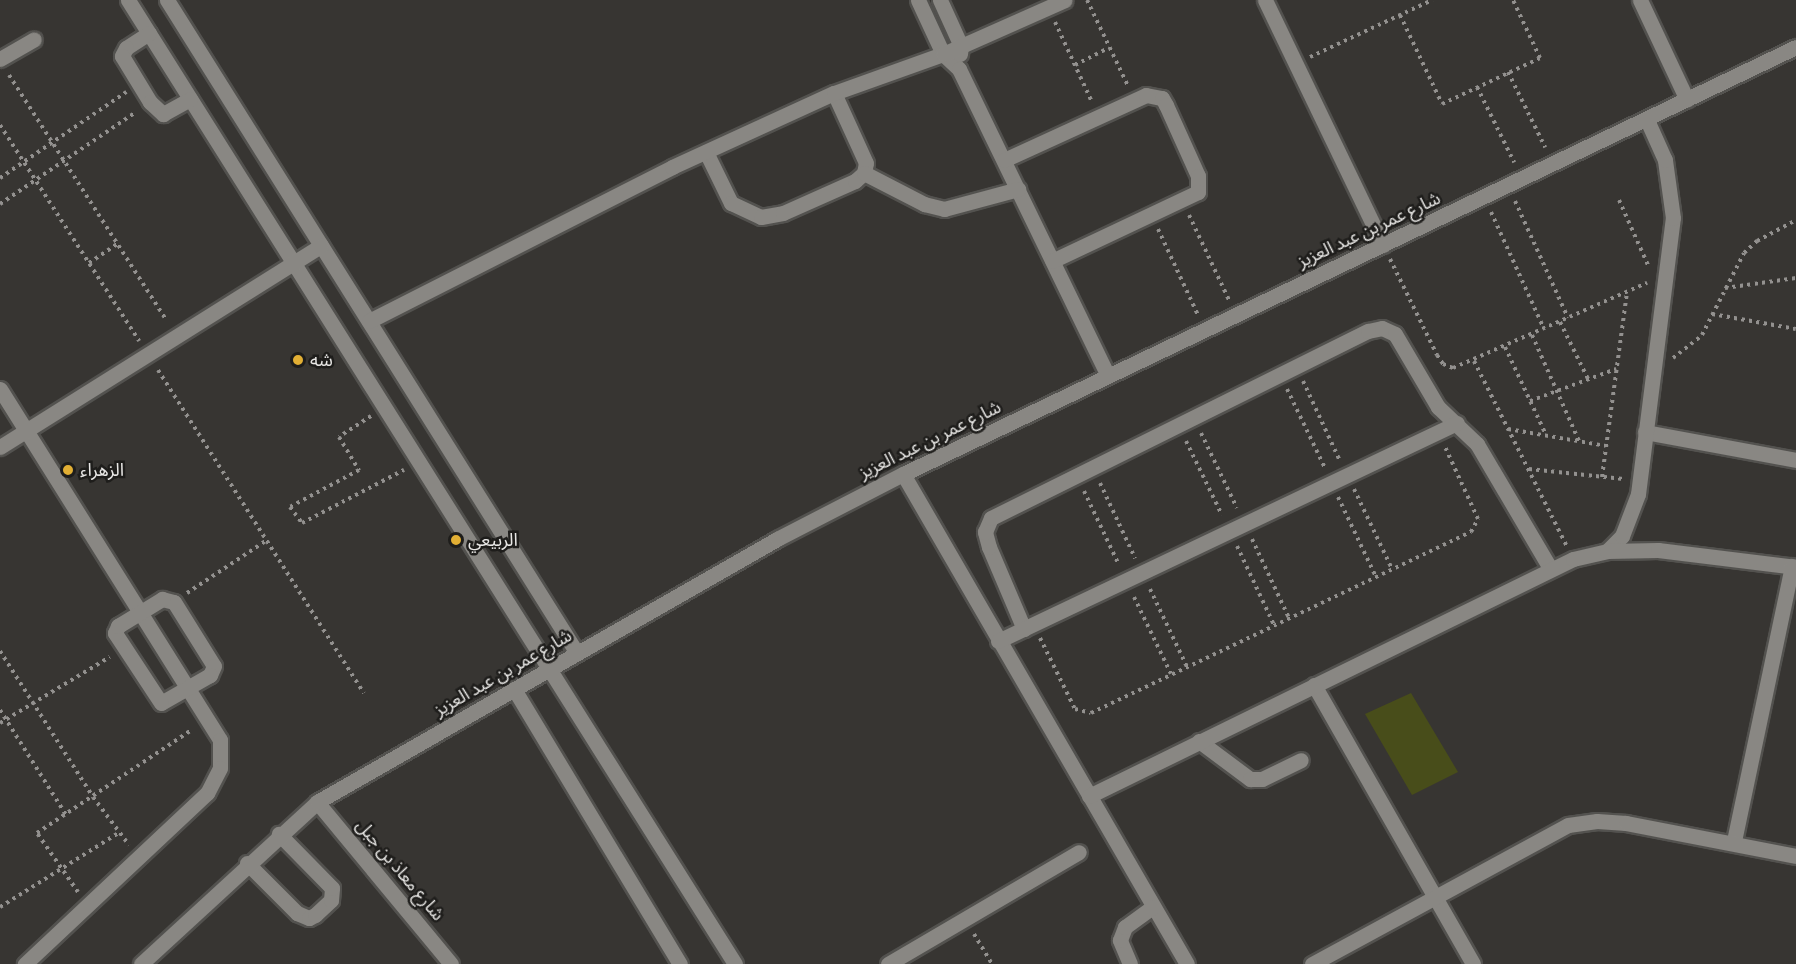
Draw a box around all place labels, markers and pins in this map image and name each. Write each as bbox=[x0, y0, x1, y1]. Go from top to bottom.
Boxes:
place label: شه bbox=[310, 349, 333, 371]
marker: شه bbox=[291, 353, 305, 367]
place label: الزهراء bbox=[80, 459, 124, 481]
marker: الزهراء bbox=[61, 463, 75, 477]
place label: الربيعي bbox=[468, 529, 518, 551]
marker: الربيعي bbox=[449, 533, 463, 547]

